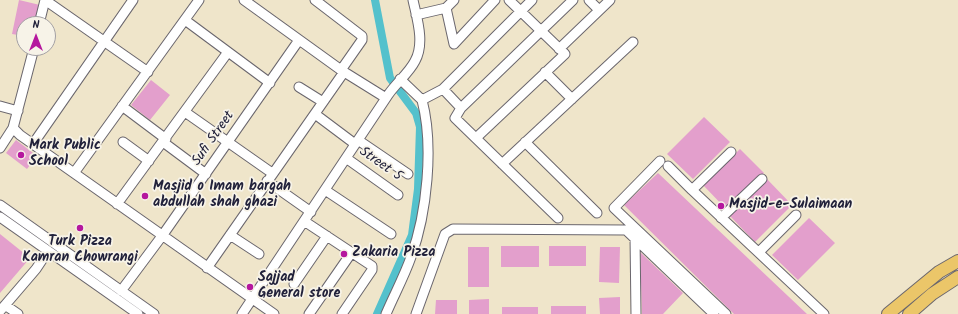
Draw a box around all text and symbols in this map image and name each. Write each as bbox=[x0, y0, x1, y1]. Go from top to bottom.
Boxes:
north arrow bbox=[16, 16, 56, 56]
text: N bbox=[33, 16, 39, 34]
street label: Sufi Street bbox=[189, 109, 239, 169]
place label: Mark Public School bbox=[29, 139, 101, 172]
street label: Street 5 bbox=[355, 144, 405, 186]
marker: Mark Public School bbox=[16, 150, 26, 160]
place label: Masjid o Imam bargah abdullah shah ghazi bbox=[153, 180, 291, 212]
marker: Masjid o Imam bargah abdullah shah ghazi bbox=[140, 191, 150, 201]
place label: Masjid-e-Sulaimaan bbox=[729, 198, 852, 214]
marker: Masjid-e-Sulaimaan bbox=[716, 201, 726, 211]
marker: Turk Pizza Kamran Chowrangi bbox=[75, 223, 85, 233]
place label: Turk Pizza Kamran Chowrangi bbox=[22, 235, 138, 268]
place label: Zakaria Pizza bbox=[352, 246, 435, 262]
marker: Zakaria Pizza bbox=[339, 249, 349, 259]
place label: Sajjad General store bbox=[258, 271, 340, 304]
marker: Sajjad General store bbox=[245, 282, 255, 292]

